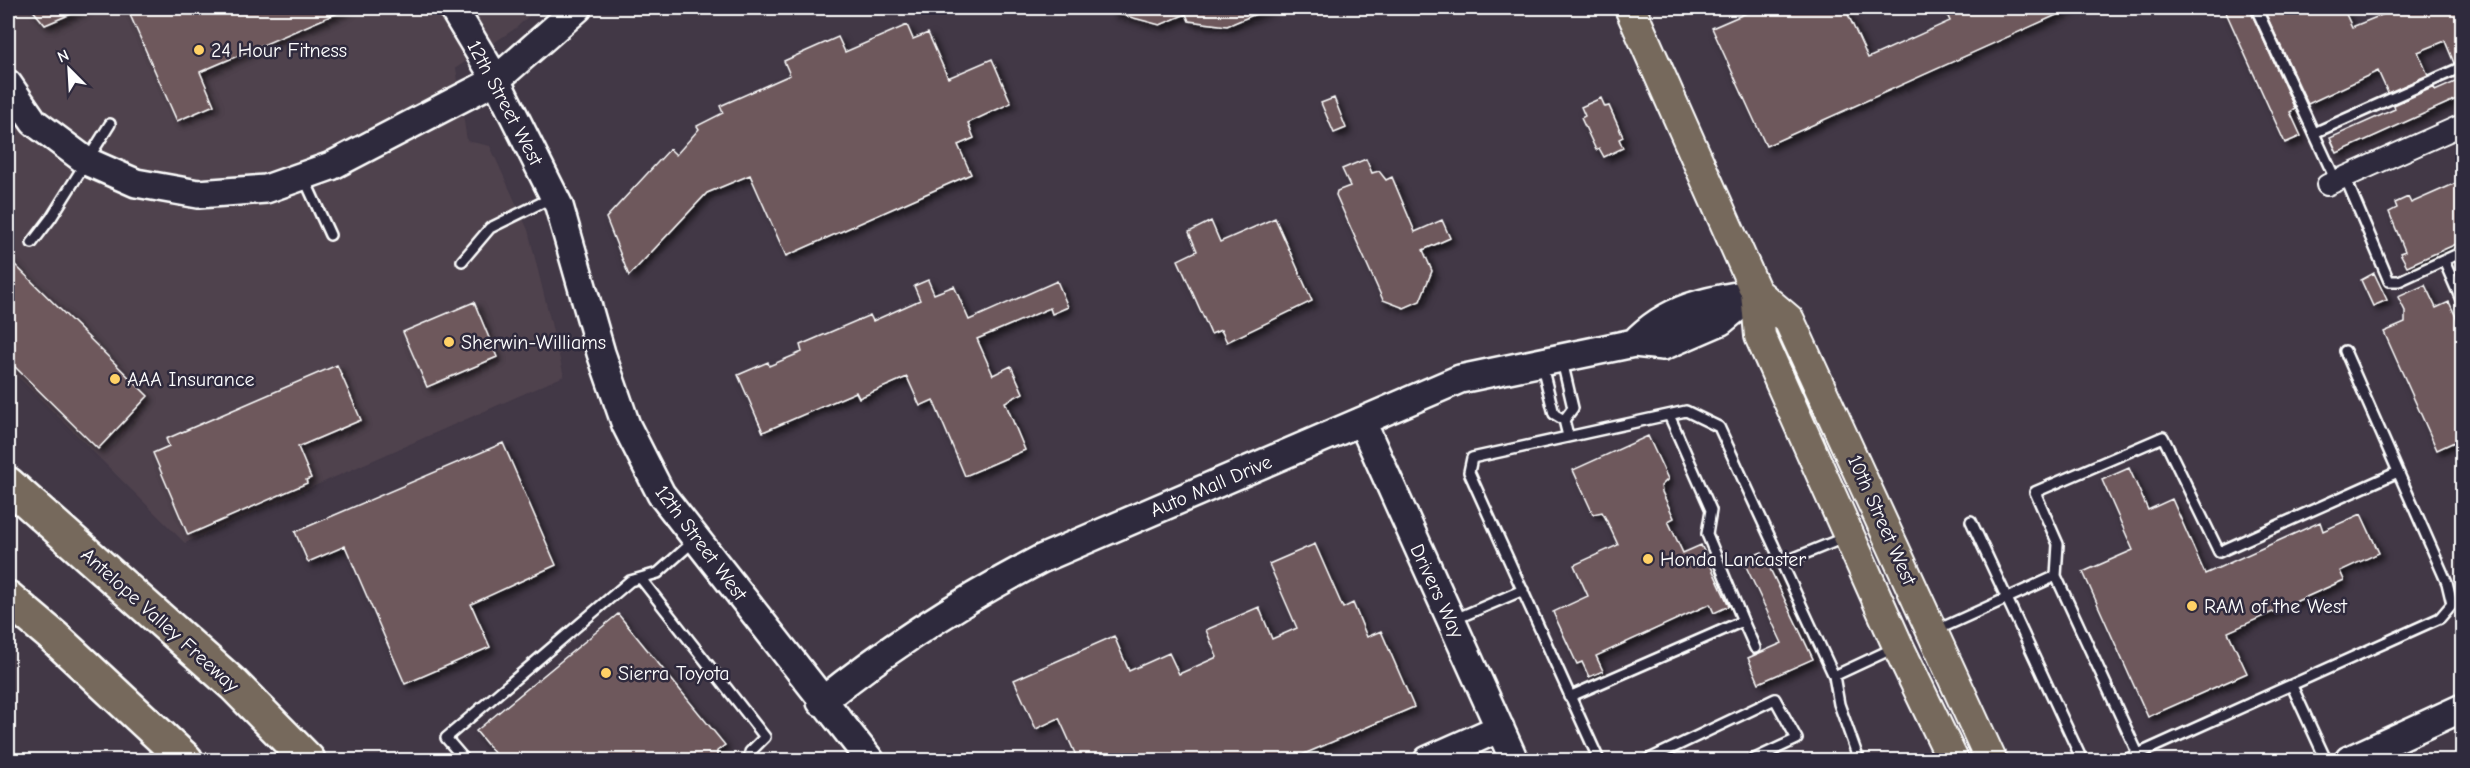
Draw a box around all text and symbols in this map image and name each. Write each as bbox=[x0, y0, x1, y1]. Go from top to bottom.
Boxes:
street label: 12th Street West bbox=[462, 37, 548, 171]
north arrow bbox=[39, 39, 99, 99]
place label: 24 Hour Fitness bbox=[211, 39, 347, 62]
marker: 24 Hour Fitness bbox=[192, 43, 206, 57]
text: N bbox=[55, 46, 72, 67]
place label: Sherwin-Williams bbox=[461, 331, 606, 354]
marker: Sherwin-Williams bbox=[442, 335, 456, 349]
place label: AAA Insurance bbox=[127, 368, 255, 391]
marker: AAA Insurance bbox=[108, 372, 122, 386]
street label: Auto Mall Drive bbox=[1147, 450, 1275, 522]
street label: 10th Street West bbox=[1843, 451, 1921, 590]
street label: 12th Street West bbox=[650, 481, 753, 606]
street label: Drivers Way bbox=[1405, 540, 1469, 642]
street label: Antelope Valley Freeway bbox=[76, 543, 244, 697]
place label: Honda Lancaster bbox=[1660, 548, 1806, 571]
marker: Honda Lancaster bbox=[1641, 552, 1655, 566]
place label: RAM of the West bbox=[2204, 595, 2348, 618]
marker: RAM of the West bbox=[2185, 599, 2199, 613]
place label: Sierra Toyota bbox=[618, 662, 730, 685]
marker: Sierra Toyota bbox=[599, 666, 613, 680]

